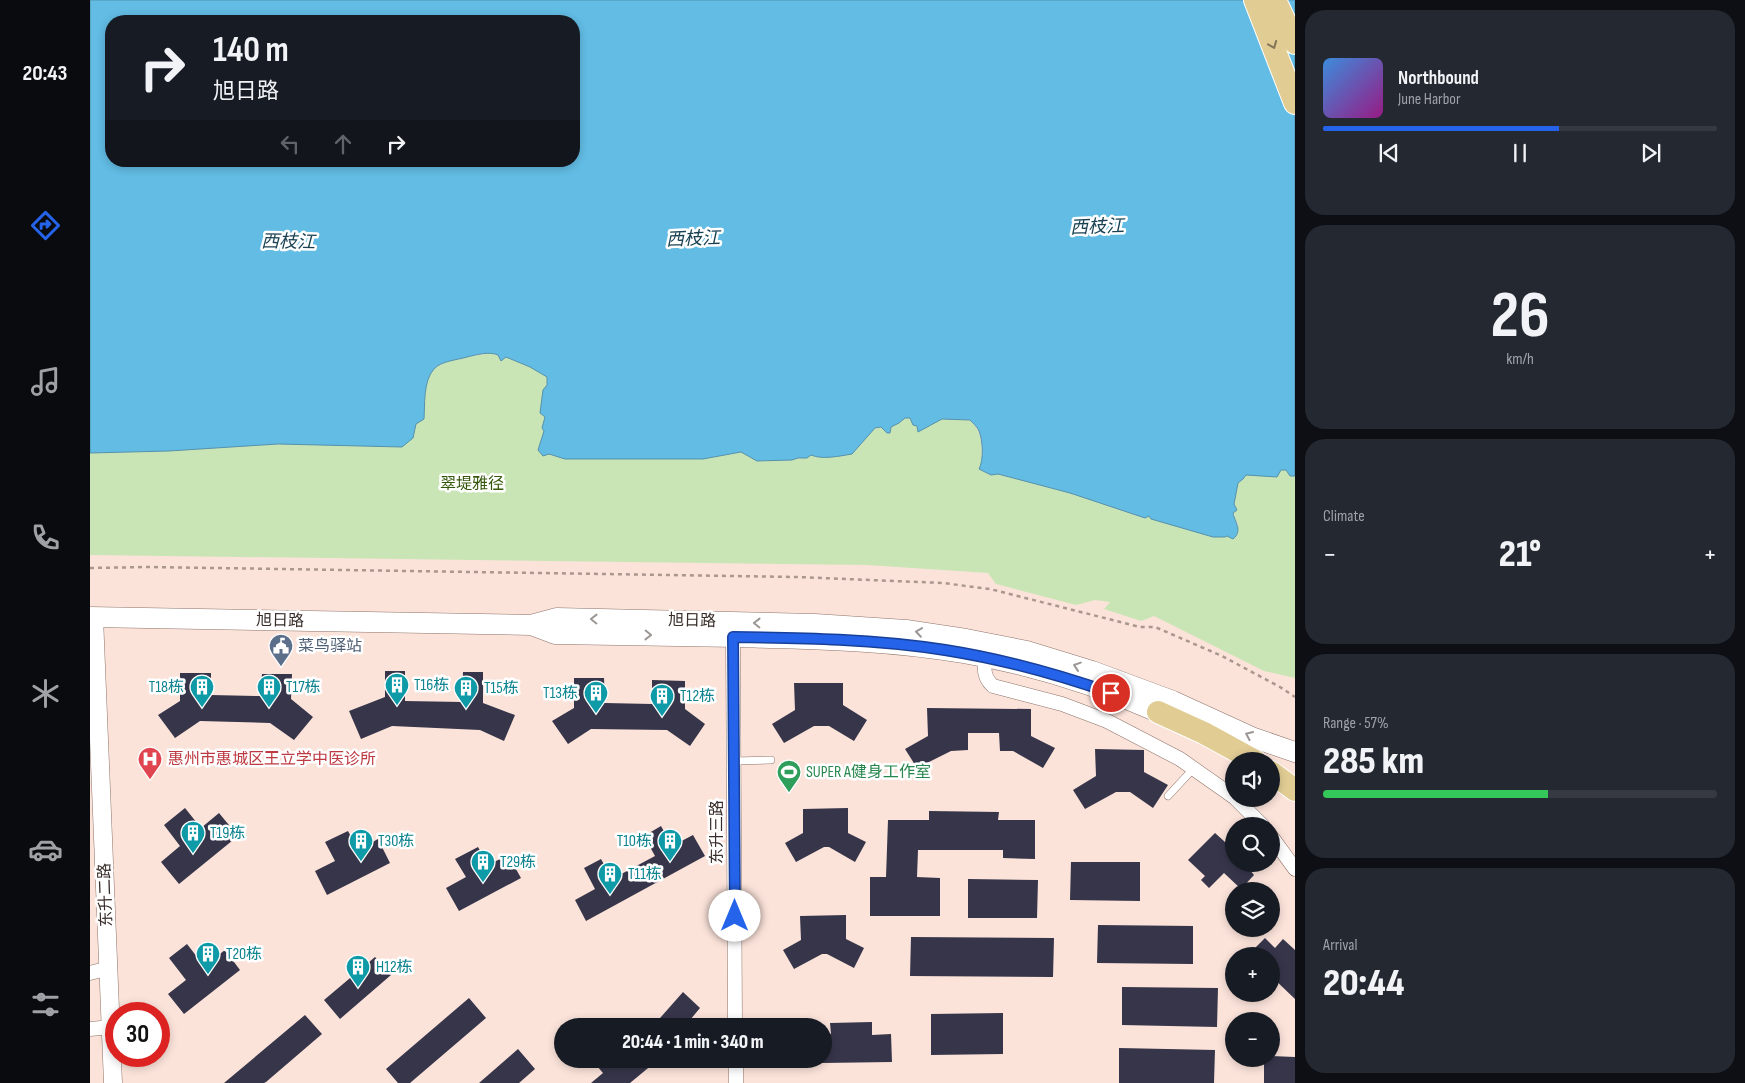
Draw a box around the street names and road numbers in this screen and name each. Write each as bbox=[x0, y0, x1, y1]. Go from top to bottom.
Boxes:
street label: 旭日路 bbox=[256, 611, 304, 631]
street label: 旭日路 bbox=[668, 611, 716, 631]
street label: 东升三路 bbox=[708, 800, 727, 864]
street label: 东升二路 bbox=[95, 863, 117, 927]

